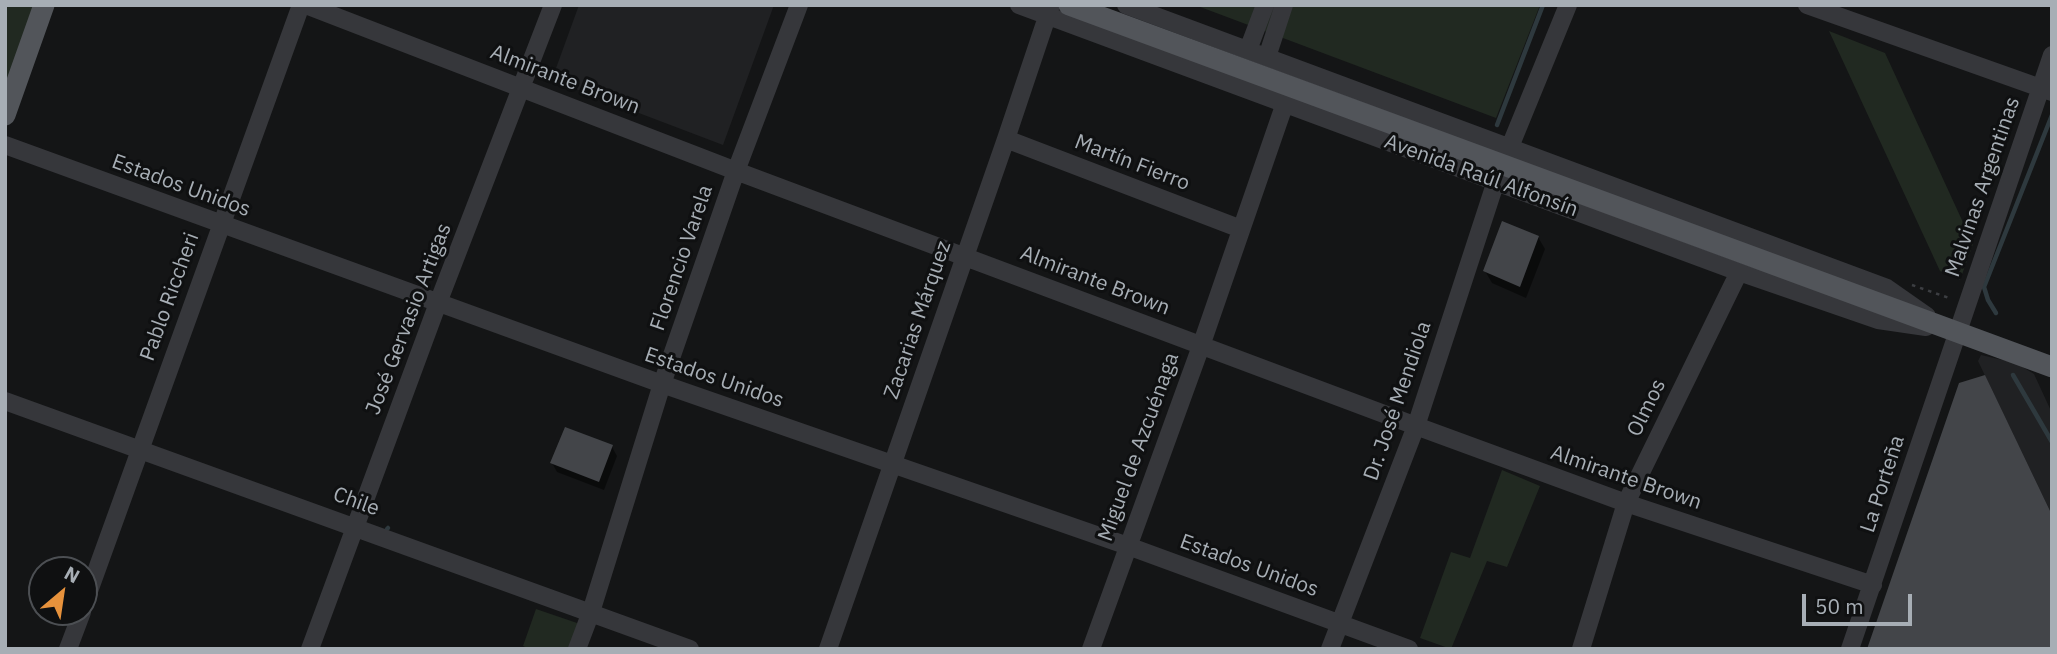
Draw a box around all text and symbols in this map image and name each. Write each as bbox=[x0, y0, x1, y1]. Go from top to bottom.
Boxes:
street label: Almirante Brown bbox=[487, 40, 643, 120]
street label: Malvinas Argentinas bbox=[1940, 94, 2026, 280]
street label: Avenida Raúl Alfonsín bbox=[1381, 129, 1581, 223]
street label: Martín Fierro bbox=[1071, 130, 1193, 196]
street label: Estados Unidos bbox=[108, 149, 254, 223]
street label: Florencio Varela bbox=[645, 182, 719, 334]
street label: José Gervasio Artigas bbox=[361, 220, 457, 418]
street label: Pablo Riccheri bbox=[135, 230, 205, 364]
street label: Zacarias Márquez bbox=[879, 238, 957, 402]
street label: Almirante Brown bbox=[1017, 241, 1173, 321]
street label: Dr. José Mendiola bbox=[1359, 318, 1437, 484]
street label: Estados Unidos bbox=[641, 342, 787, 414]
street label: Miguel de Azcuénaga bbox=[1093, 349, 1185, 545]
street label: Olmos bbox=[1622, 375, 1672, 441]
street label: La Porteña bbox=[1855, 432, 1911, 536]
street label: Almirante Brown bbox=[1547, 440, 1705, 516]
street label: Chile bbox=[329, 482, 383, 522]
street label: Estados Unidos bbox=[1176, 529, 1322, 603]
north arrow bbox=[28, 556, 98, 626]
text: N bbox=[60, 561, 84, 588]
scale bar bbox=[1805, 580, 1915, 624]
text: 50 m bbox=[1815, 592, 1864, 620]

